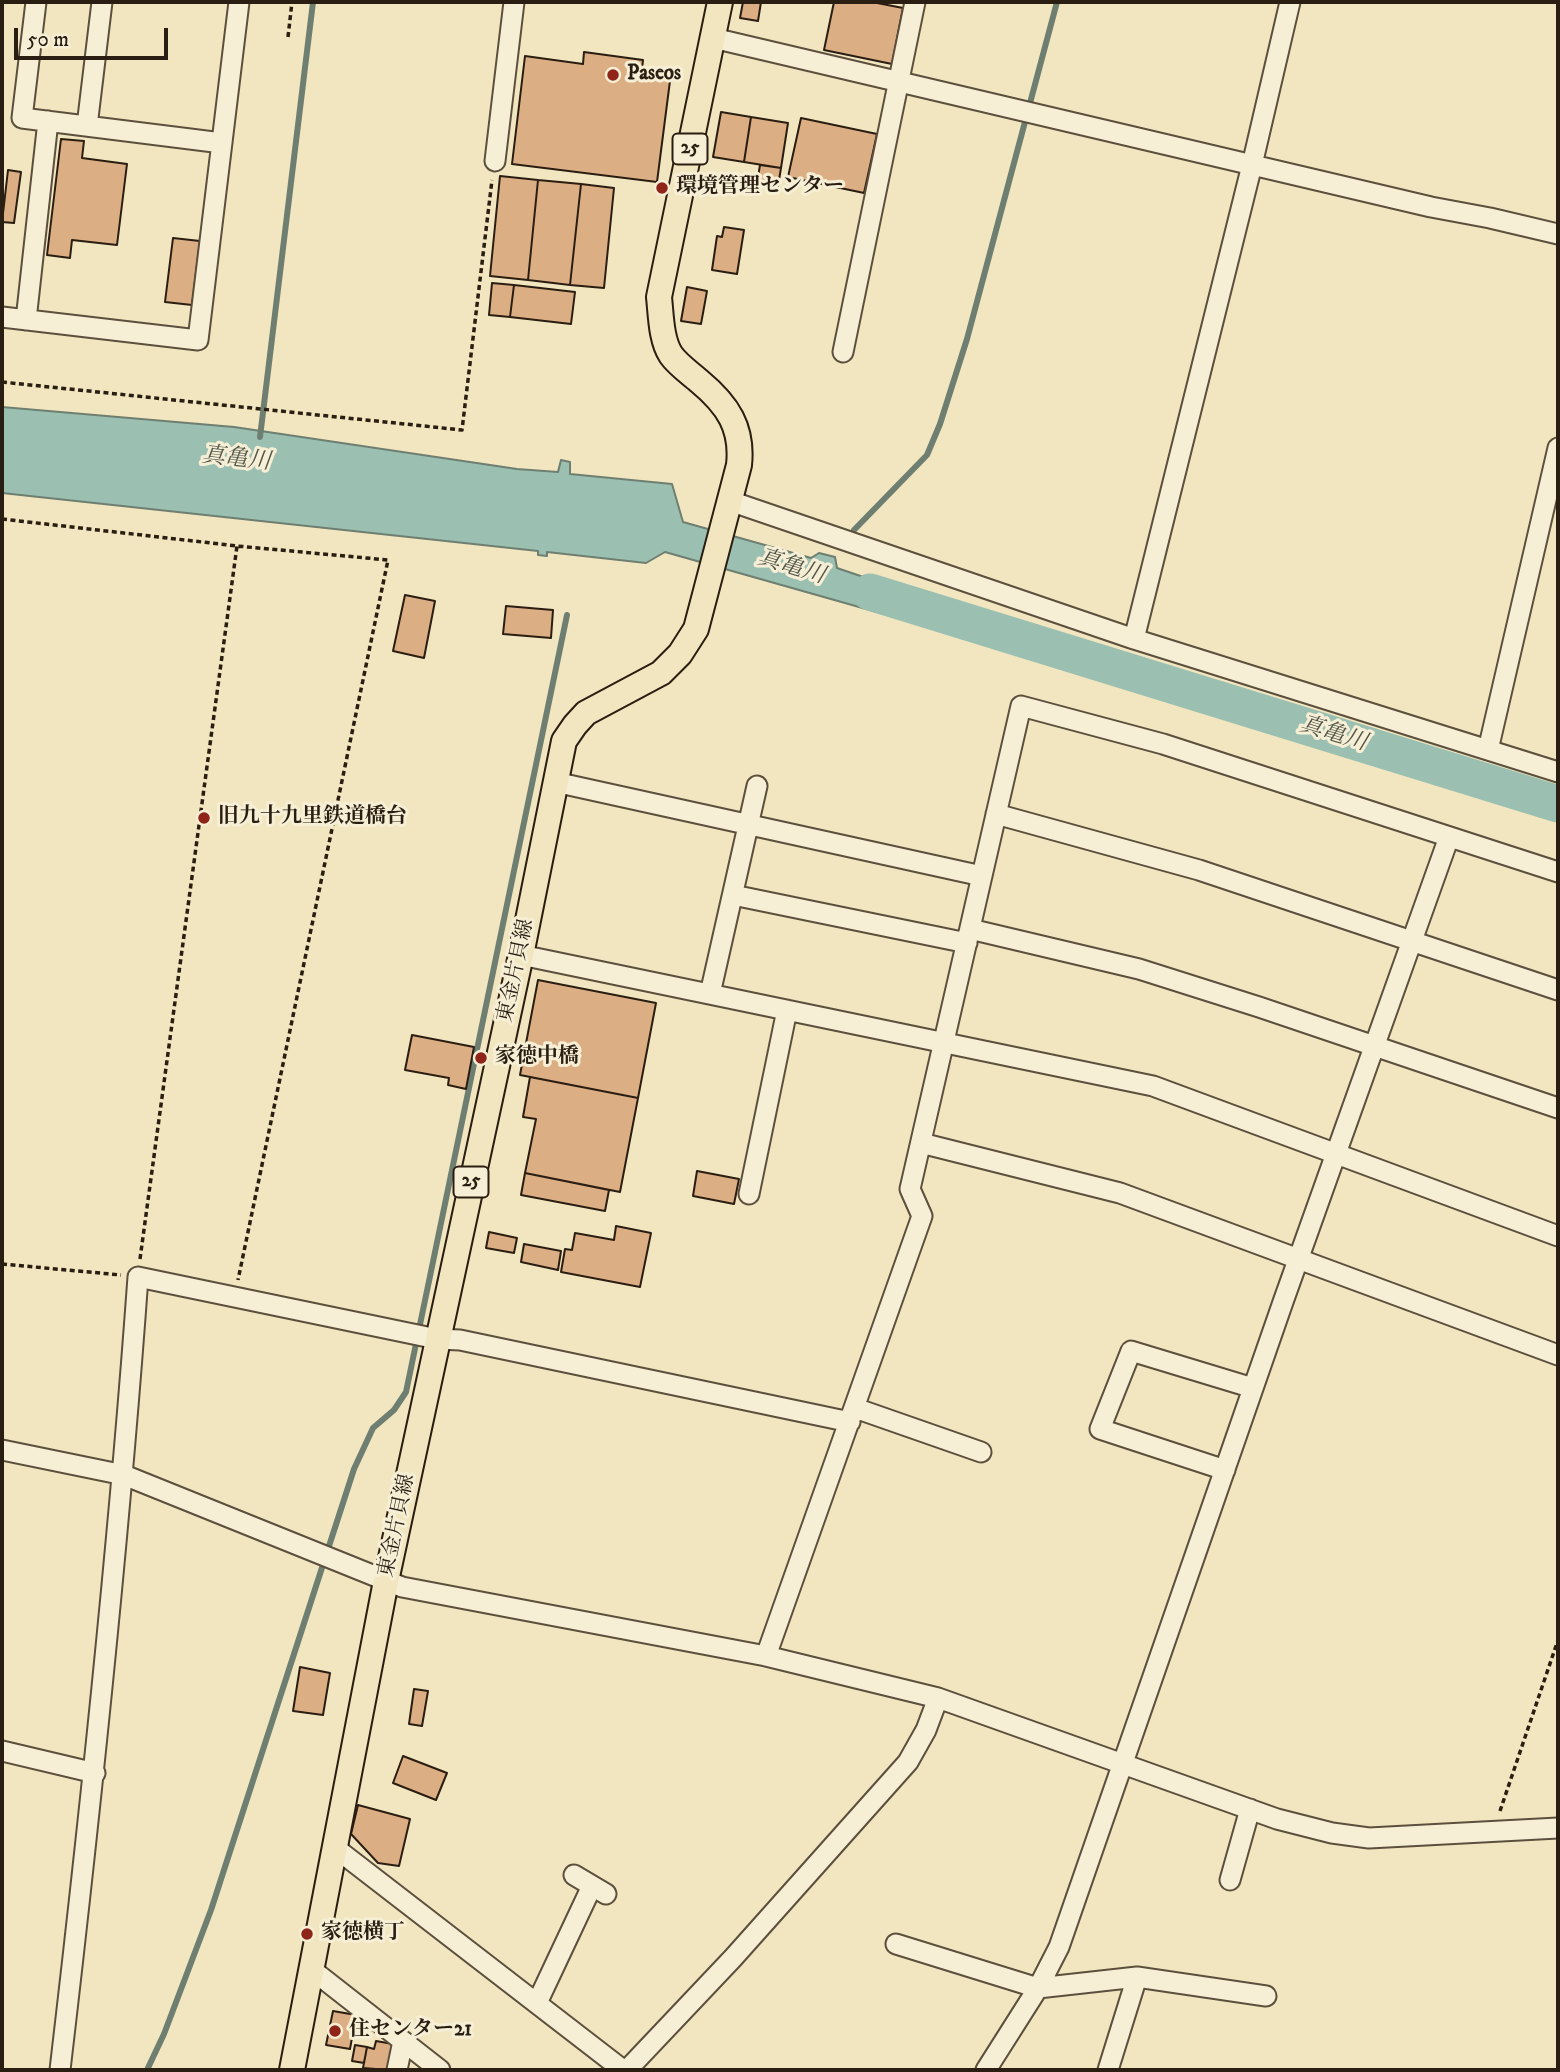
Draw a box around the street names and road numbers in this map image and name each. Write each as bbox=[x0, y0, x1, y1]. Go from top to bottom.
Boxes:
road number: 25 bbox=[672, 134, 708, 164]
street label: 東金片貝線 bbox=[494, 917, 540, 1025]
road number: 25 bbox=[454, 1166, 489, 1198]
street label: 東金片貝線 bbox=[375, 1472, 421, 1580]

